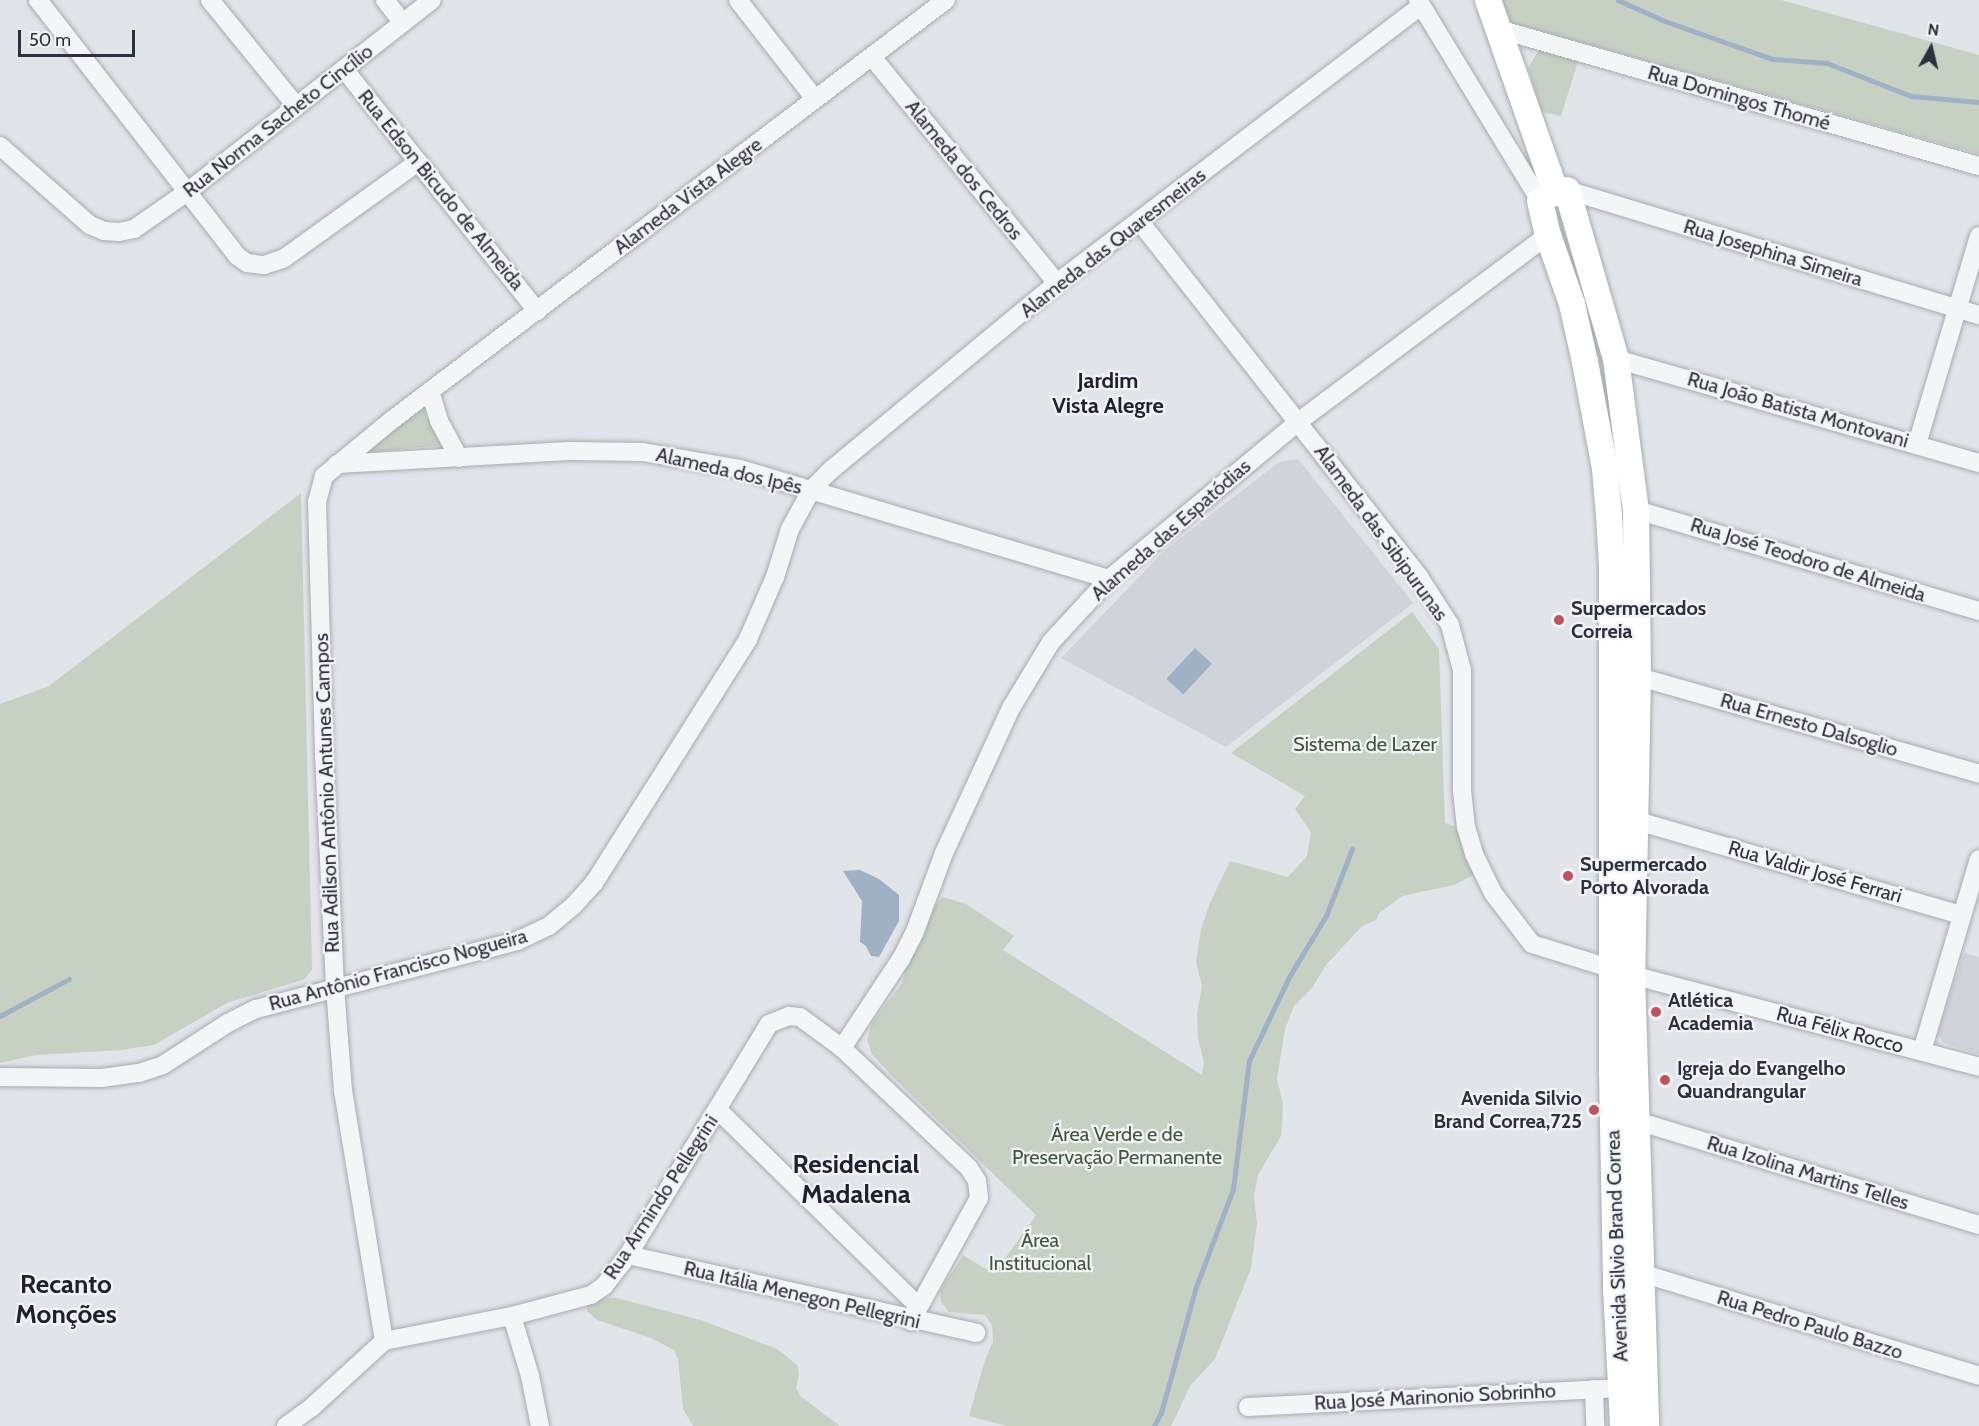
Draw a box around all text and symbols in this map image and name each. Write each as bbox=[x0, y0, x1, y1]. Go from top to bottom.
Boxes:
scale bar bbox=[21, 18, 138, 56]
north arrow bbox=[1901, 18, 1961, 78]
text: N bbox=[1927, 19, 1940, 40]
text: 50 m bbox=[29, 29, 71, 51]
street label: Rua Norma Sacheto Cincílio bbox=[178, 39, 378, 203]
street label: Rua Domingos Thomé bbox=[1645, 60, 1833, 136]
street label: Rua Edson Bicudo de Almeida bbox=[353, 85, 529, 295]
street label: Alameda dos Cedros bbox=[900, 95, 1028, 245]
street label: Alameda Vista Alegre bbox=[609, 132, 767, 260]
street label: Alameda das Quaresmeiras bbox=[1015, 163, 1211, 323]
street label: Rua Josephina Simeira bbox=[1681, 214, 1865, 292]
district label: Jardim Vista Alegre bbox=[1052, 367, 1164, 418]
street label: Rua João Batista Montovani bbox=[1685, 367, 1911, 453]
street label: Alameda das Sibipurunas bbox=[1309, 440, 1453, 626]
street label: Alameda dos Ipês bbox=[654, 443, 804, 499]
street label: Alameda das Espatódias bbox=[1086, 454, 1256, 606]
street label: Rua José Teodoro de Almeida bbox=[1687, 513, 1929, 607]
place label: Supermercados Correia bbox=[1571, 596, 1706, 643]
marker: Supermercados Correia bbox=[1552, 613, 1566, 627]
street label: Rua Adilson Antônio Antunes Campos bbox=[309, 633, 345, 953]
street label: Rua Ernesto Dalsoglio bbox=[1718, 688, 1900, 762]
park label: Sistema de Lazer bbox=[1293, 732, 1437, 756]
street label: Rua Valdir José Ferrari bbox=[1725, 836, 1905, 908]
place label: Supermercado Porto Alvorada bbox=[1580, 852, 1709, 899]
marker: Supermercado Porto Alvorada bbox=[1561, 869, 1575, 883]
street label: Rua Antônio Francisco Nogueira bbox=[266, 924, 530, 1016]
place label: Atlética Academia bbox=[1668, 988, 1753, 1035]
street label: Rua Félix Rocco bbox=[1774, 1001, 1906, 1059]
marker: Atlética Academia bbox=[1649, 1005, 1663, 1019]
place label: Igreja do Evangelho Quandrangular bbox=[1677, 1056, 1846, 1103]
marker: Igreja do Evangelho Quandrangular bbox=[1658, 1073, 1672, 1087]
place label: Avenida Silvio Brand Correa,725 bbox=[1433, 1086, 1582, 1133]
marker: Avenida Silvio Brand Correa,725 bbox=[1587, 1103, 1601, 1117]
street label: Rua Armindo Pellegrini bbox=[599, 1110, 723, 1284]
park label: Área Verde e de Preservação Permanente bbox=[1012, 1123, 1222, 1170]
street label: Avenida Silvio Brand Correa bbox=[1601, 1130, 1633, 1362]
street label: Rua Izolina Martins Telles bbox=[1704, 1131, 1912, 1215]
district label: Residencial Madalena bbox=[793, 1149, 919, 1210]
park label: Área Institucional bbox=[989, 1228, 1091, 1275]
street label: Rua Itália Menegon Pellegrini bbox=[681, 1256, 923, 1334]
district label: Recanto Monções bbox=[15, 1269, 117, 1330]
street label: Rua Pedro Paulo Bazzo bbox=[1714, 1285, 1906, 1365]
street label: Rua José Marinonio Sobrinho bbox=[1314, 1379, 1556, 1415]

